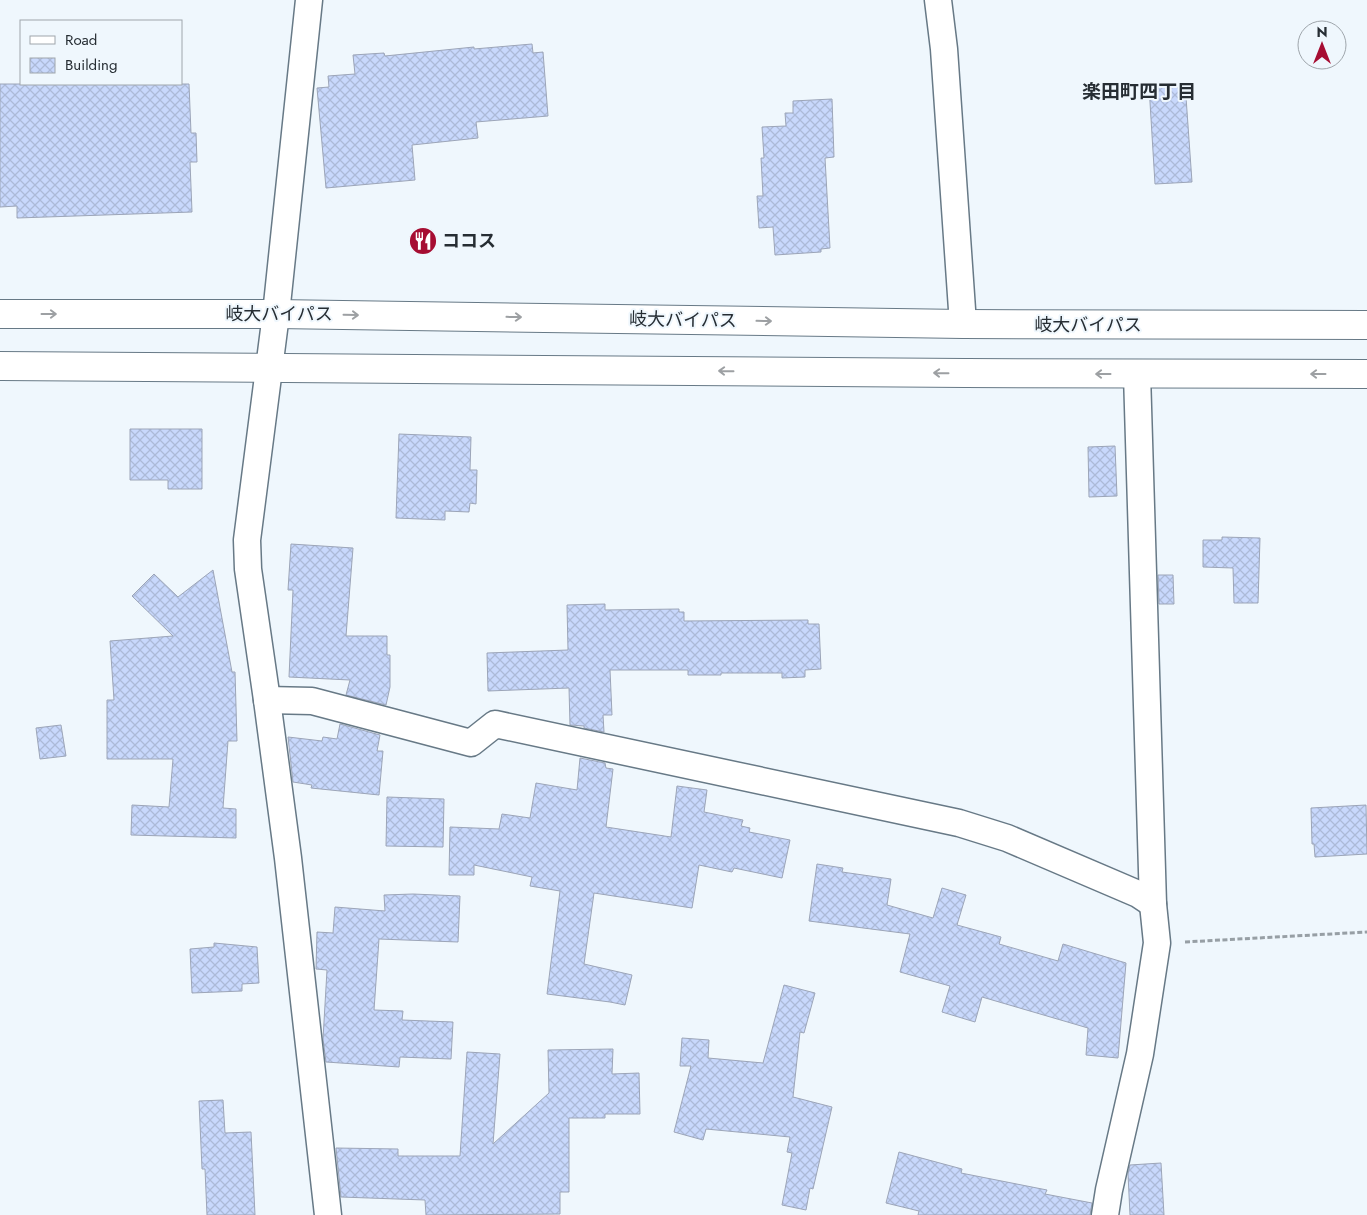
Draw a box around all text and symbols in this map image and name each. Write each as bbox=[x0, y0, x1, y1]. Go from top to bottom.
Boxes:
legend bbox=[20, 20, 182, 85]
north arrow bbox=[1297, 20, 1347, 70]
text: N bbox=[1316, 22, 1328, 42]
text: Road bbox=[65, 29, 97, 51]
text: Building bbox=[65, 54, 117, 76]
district label: 楽田町四丁目 bbox=[1082, 78, 1196, 105]
restaurant icon: ココス bbox=[408, 226, 438, 256]
place label: ココス bbox=[442, 228, 496, 254]
street label: 岐大バイパス bbox=[225, 301, 333, 327]
street label: 岐大バイパス bbox=[629, 306, 737, 334]
one-way arrow bbox=[40, 309, 56, 319]
one-way arrow bbox=[342, 310, 359, 320]
street label: 岐大バイパス bbox=[1034, 312, 1142, 338]
one-way arrow bbox=[505, 313, 521, 322]
one-way arrow bbox=[755, 316, 771, 326]
one-way arrow bbox=[718, 366, 734, 376]
one-way arrow bbox=[933, 368, 950, 378]
one-way arrow bbox=[1096, 369, 1112, 379]
one-way arrow bbox=[1311, 369, 1327, 379]

